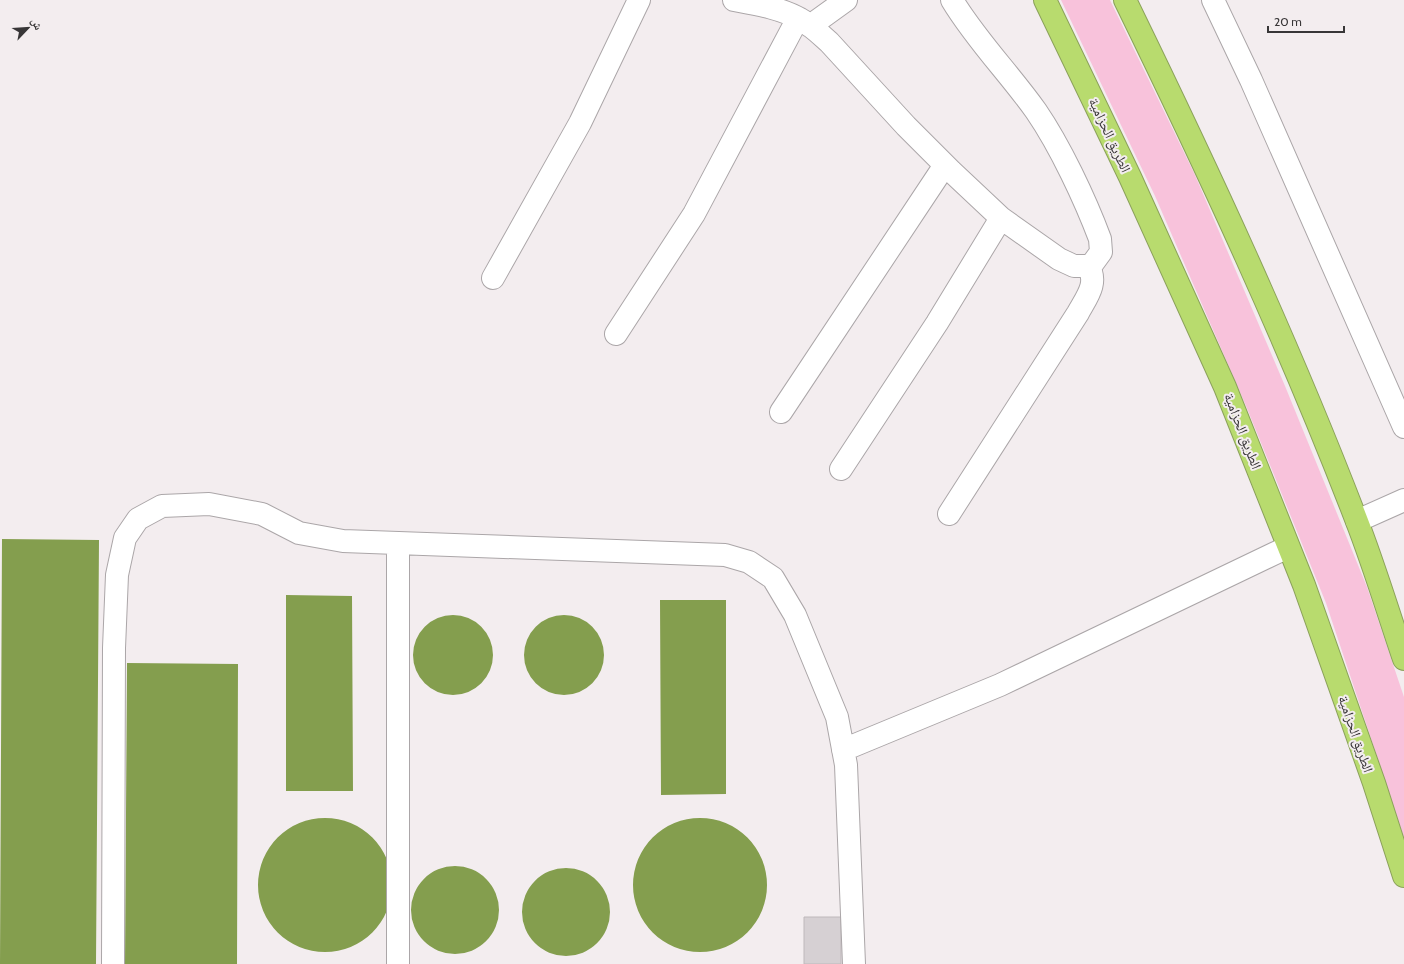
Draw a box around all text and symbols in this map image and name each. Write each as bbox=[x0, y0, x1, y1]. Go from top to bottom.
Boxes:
north arrow bbox=[8, 8, 48, 48]
scale bar bbox=[1268, 8, 1344, 34]
text: 20 m bbox=[1274, 14, 1302, 29]
text: ش bbox=[27, 16, 46, 33]
street label: الطريق الحزامية bbox=[1084, 95, 1135, 176]
street label: الطريق الحزامية bbox=[1219, 390, 1266, 472]
street label: الطريق الحزامية bbox=[1334, 693, 1378, 775]

